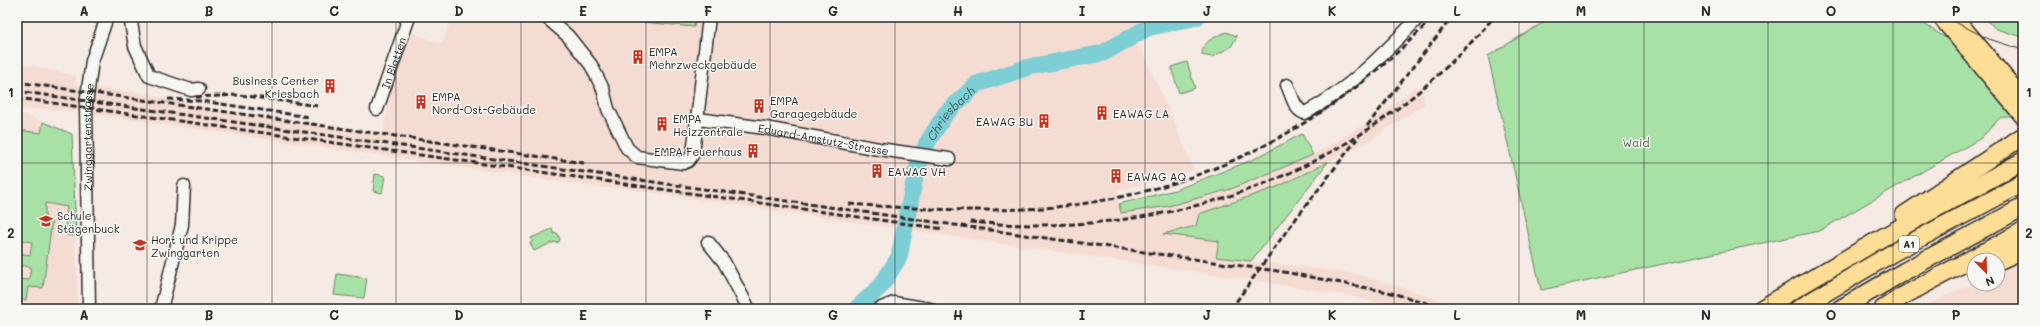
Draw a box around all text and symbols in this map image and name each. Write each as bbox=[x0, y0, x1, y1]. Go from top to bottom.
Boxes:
text: A bbox=[79, 2, 89, 19]
text: B bbox=[205, 2, 214, 19]
text: C bbox=[329, 2, 339, 19]
text: D bbox=[454, 2, 464, 19]
text: E bbox=[579, 2, 587, 19]
text: F bbox=[704, 2, 712, 19]
text: G bbox=[828, 2, 838, 19]
text: H bbox=[953, 2, 963, 19]
text: I bbox=[1079, 2, 1086, 19]
text: J bbox=[1203, 2, 1211, 19]
text: K bbox=[1328, 2, 1337, 19]
text: L bbox=[1453, 2, 1461, 19]
text: M bbox=[1576, 2, 1586, 19]
text: N bbox=[1701, 2, 1711, 19]
text: O bbox=[1826, 2, 1836, 19]
text: P bbox=[1952, 2, 1961, 19]
street label: In Blatten bbox=[377, 35, 409, 90]
place label: EMPA Mehrzweckgebäude bbox=[649, 44, 757, 72]
building icon: EMPA Mehrzweckgebäude bbox=[630, 49, 646, 65]
place label: Business Center Kriesbach bbox=[232, 73, 319, 101]
building icon: Business Center Kriesbach bbox=[322, 78, 338, 94]
street label: Zwinggartenstrasse bbox=[78, 82, 96, 191]
water label: Chriesbach bbox=[923, 82, 978, 143]
text: 1 bbox=[8, 83, 14, 100]
text: 1 bbox=[2026, 83, 2032, 100]
place label: EMPA Nord-Ost-Gebäude bbox=[432, 89, 536, 117]
place label: EMPA Garagegebäude bbox=[770, 93, 858, 121]
building icon: EMPA Nord-Ost-Gebäude bbox=[413, 94, 429, 110]
building icon: EMPA Garagegebäude bbox=[751, 98, 767, 114]
building icon: EAWAG LA bbox=[1094, 105, 1110, 121]
place label: EAWAG LA bbox=[1113, 106, 1169, 121]
place label: EMPA Heizzentrale bbox=[673, 111, 743, 139]
building icon: EAWAG BU bbox=[1036, 113, 1052, 129]
place label: EAWAG BU bbox=[976, 114, 1033, 129]
building icon: EMPA Heizzentrale bbox=[654, 116, 670, 132]
street label: Eduard-Amstutz-Strasse bbox=[757, 120, 890, 158]
park label: Waid bbox=[1623, 135, 1649, 150]
building icon: EMPA Feuerhaus bbox=[745, 143, 761, 159]
place label: EMPA Feuerhaus bbox=[654, 144, 742, 159]
building icon: EAWAG VH bbox=[869, 163, 885, 179]
place label: EAWAG VH bbox=[888, 164, 946, 179]
building icon: EAWAG AQ bbox=[1108, 168, 1124, 184]
place label: EAWAG AQ bbox=[1127, 169, 1186, 184]
place label: Schule Stägenbuck bbox=[57, 208, 120, 236]
school or university icon: Schule Stägenbuck bbox=[38, 213, 54, 229]
text: 2 bbox=[7, 224, 15, 241]
text: 2 bbox=[2025, 224, 2033, 241]
place label: Hort und Krippe Zwinggarten bbox=[151, 232, 238, 260]
road number: A1 bbox=[1899, 236, 1919, 252]
school or university icon: Hort und Krippe Zwinggarten bbox=[132, 237, 148, 253]
north arrow bbox=[1966, 252, 2006, 292]
text: N bbox=[1983, 273, 1997, 290]
text: A bbox=[79, 306, 89, 323]
text: B bbox=[205, 306, 214, 323]
text: C bbox=[329, 306, 339, 323]
text: D bbox=[454, 306, 464, 323]
text: E bbox=[579, 306, 587, 323]
text: F bbox=[704, 306, 712, 323]
text: G bbox=[828, 306, 838, 323]
text: H bbox=[953, 306, 963, 323]
text: I bbox=[1079, 306, 1086, 323]
text: J bbox=[1203, 306, 1211, 323]
text: K bbox=[1328, 306, 1337, 323]
text: L bbox=[1453, 306, 1461, 323]
text: M bbox=[1576, 306, 1586, 323]
text: N bbox=[1701, 306, 1711, 323]
text: O bbox=[1826, 306, 1836, 323]
text: P bbox=[1952, 306, 1961, 323]

